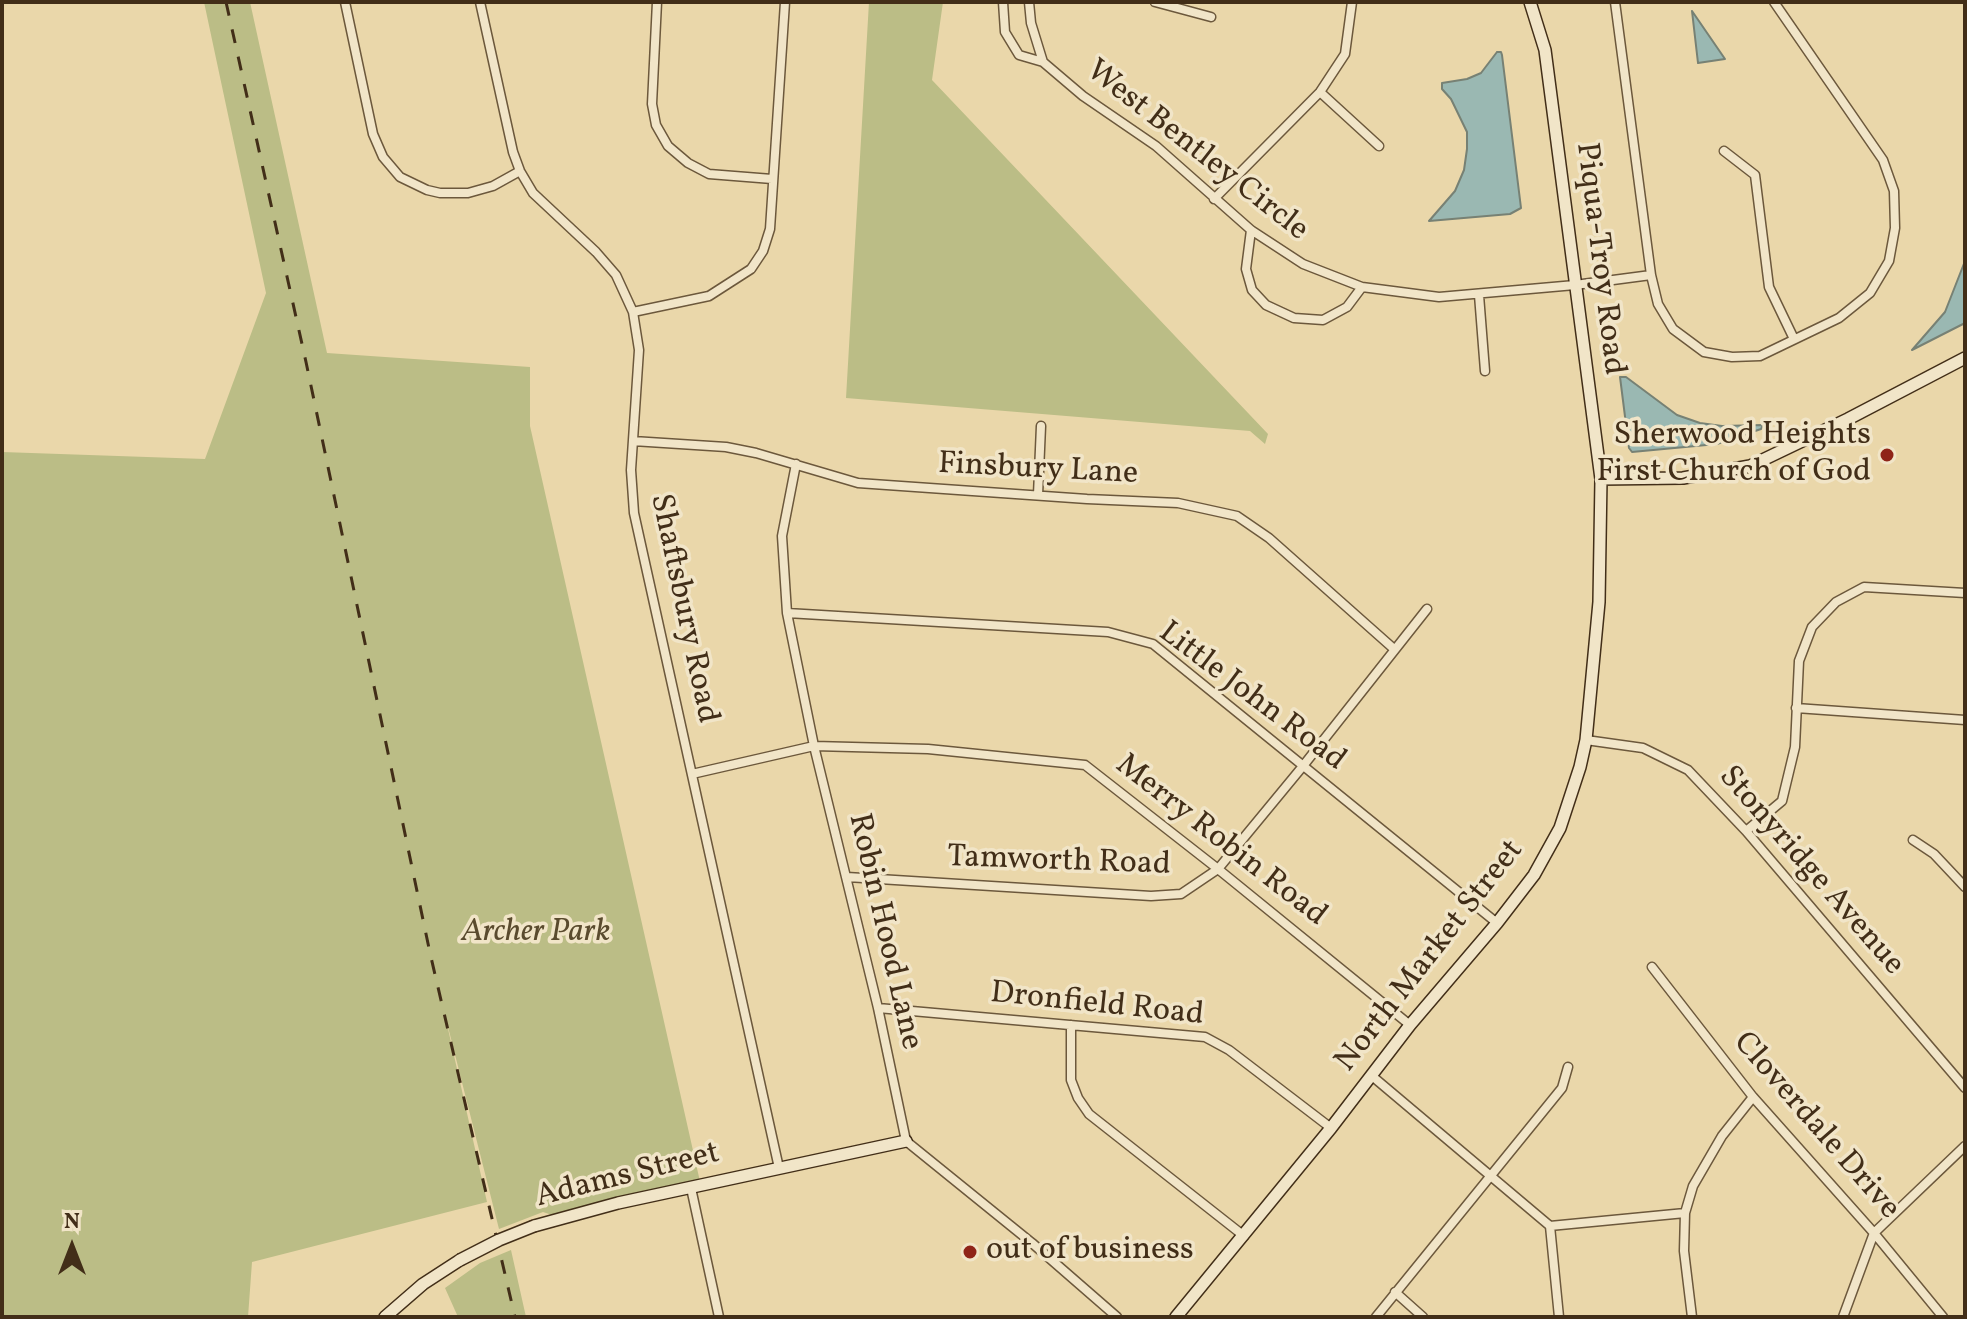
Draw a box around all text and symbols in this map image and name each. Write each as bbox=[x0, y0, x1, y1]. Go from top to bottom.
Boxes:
street label: West Bentley Circle bbox=[1077, 53, 1315, 251]
street label: Piqua-Troy Road bbox=[1565, 141, 1631, 377]
place label: Sherwood Heights First Church of God bbox=[1596, 418, 1871, 493]
marker: Sherwood Heights First Church of God bbox=[1878, 446, 1896, 464]
street label: Finsbury Lane bbox=[937, 447, 1139, 495]
street label: Shaftsbury Road bbox=[639, 491, 725, 727]
street label: Little John Road bbox=[1150, 615, 1352, 781]
street label: Merry Robin Road bbox=[1107, 748, 1333, 936]
street label: Stonyridge Avenue bbox=[1709, 760, 1911, 984]
street label: Robin Hood Lane bbox=[837, 810, 929, 1054]
street label: North Market Street bbox=[1329, 833, 1533, 1081]
street label: Tamworth Road bbox=[947, 840, 1171, 886]
park label: Archer Park bbox=[462, 915, 610, 953]
street label: Dronfield Road bbox=[988, 976, 1206, 1036]
street label: Cloverdale Drive bbox=[1723, 1026, 1907, 1228]
street label: Adams Street bbox=[532, 1136, 724, 1218]
north arrow bbox=[32, 1207, 112, 1287]
text: N bbox=[64, 1207, 80, 1238]
place label: out of business bbox=[986, 1233, 1194, 1271]
marker: out of business bbox=[961, 1243, 979, 1261]

